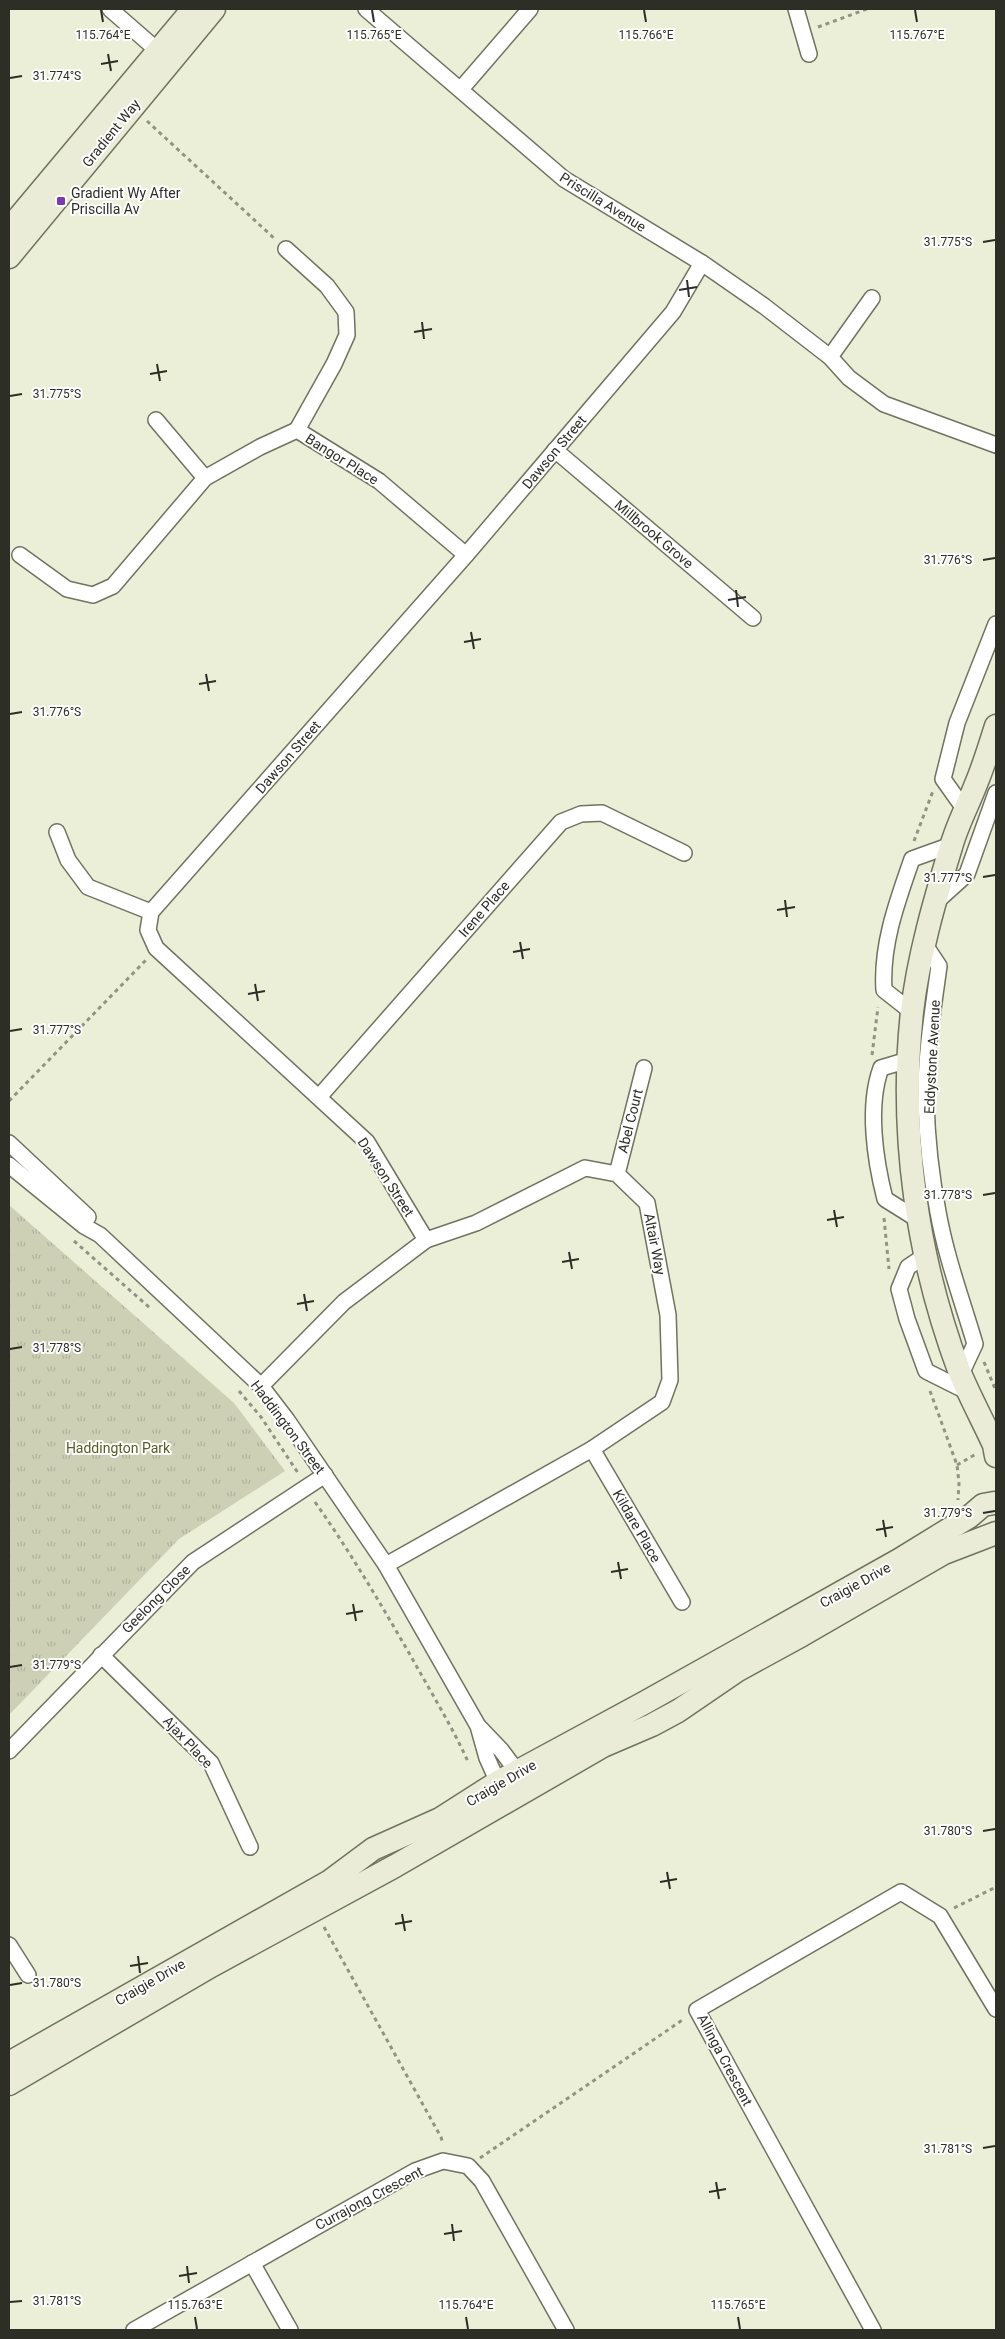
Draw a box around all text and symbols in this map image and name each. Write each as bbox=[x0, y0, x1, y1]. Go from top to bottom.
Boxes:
text: 115.764°E bbox=[76, 28, 131, 42]
text: 115.765°E bbox=[347, 28, 402, 42]
text: 115.766°E bbox=[619, 28, 674, 42]
text: 115.767°E bbox=[890, 28, 945, 42]
text: 31.774°S bbox=[33, 69, 81, 83]
street label: Gradient Way bbox=[79, 96, 143, 170]
street label: Priscilla Avenue bbox=[557, 169, 649, 235]
place label: Gradient Wy After Priscilla Av bbox=[71, 185, 181, 217]
marker: Gradient Wy After Priscilla Av bbox=[55, 195, 67, 207]
text: 31.775°S bbox=[924, 235, 972, 249]
text: 31.775°S bbox=[33, 387, 81, 401]
street label: Dawson Street bbox=[519, 412, 590, 492]
street label: Bangor Place bbox=[303, 430, 381, 488]
street label: Millbrook Grove bbox=[611, 497, 697, 571]
text: 31.776°S bbox=[924, 553, 972, 567]
text: 31.776°S bbox=[33, 705, 81, 719]
street label: Dawson Street bbox=[252, 717, 324, 796]
text: 31.777°S bbox=[924, 871, 972, 885]
street label: Irene Place bbox=[455, 878, 513, 940]
street label: Eddystone Avenue bbox=[921, 1000, 943, 1114]
text: 31.777°S bbox=[33, 1023, 81, 1037]
street label: Abel Court bbox=[614, 1087, 646, 1155]
street label: Dawson Street bbox=[355, 1135, 418, 1220]
text: 31.778°S bbox=[924, 1188, 972, 1202]
street label: Altair Way bbox=[641, 1212, 669, 1277]
text: 31.778°S bbox=[33, 1341, 81, 1355]
street label: Haddington Street bbox=[248, 1377, 329, 1477]
park label: Haddington Park bbox=[66, 1440, 171, 1456]
street label: Kildare Place bbox=[610, 1487, 664, 1565]
text: 31.779°S bbox=[924, 1506, 972, 1520]
street label: Craigie Drive bbox=[817, 1559, 893, 1611]
street label: Geelong Close bbox=[119, 1562, 193, 1636]
text: 31.779°S bbox=[33, 1658, 81, 1672]
street label: Ajax Place bbox=[160, 1713, 216, 1771]
street label: Craigie Drive bbox=[463, 1757, 539, 1809]
text: 31.780°S bbox=[924, 1824, 972, 1838]
street label: Craigie Drive bbox=[112, 1956, 188, 2008]
text: 31.780°S bbox=[33, 1976, 81, 1990]
street label: Allinga Crescent bbox=[694, 2011, 756, 2109]
text: 31.781°S bbox=[924, 2142, 972, 2156]
street label: Currajong Crescent bbox=[312, 2163, 426, 2233]
text: 31.781°S bbox=[33, 2294, 81, 2308]
text: 115.763°E bbox=[168, 2298, 223, 2312]
text: 115.764°E bbox=[439, 2298, 494, 2312]
text: 115.765°E bbox=[711, 2298, 766, 2312]

